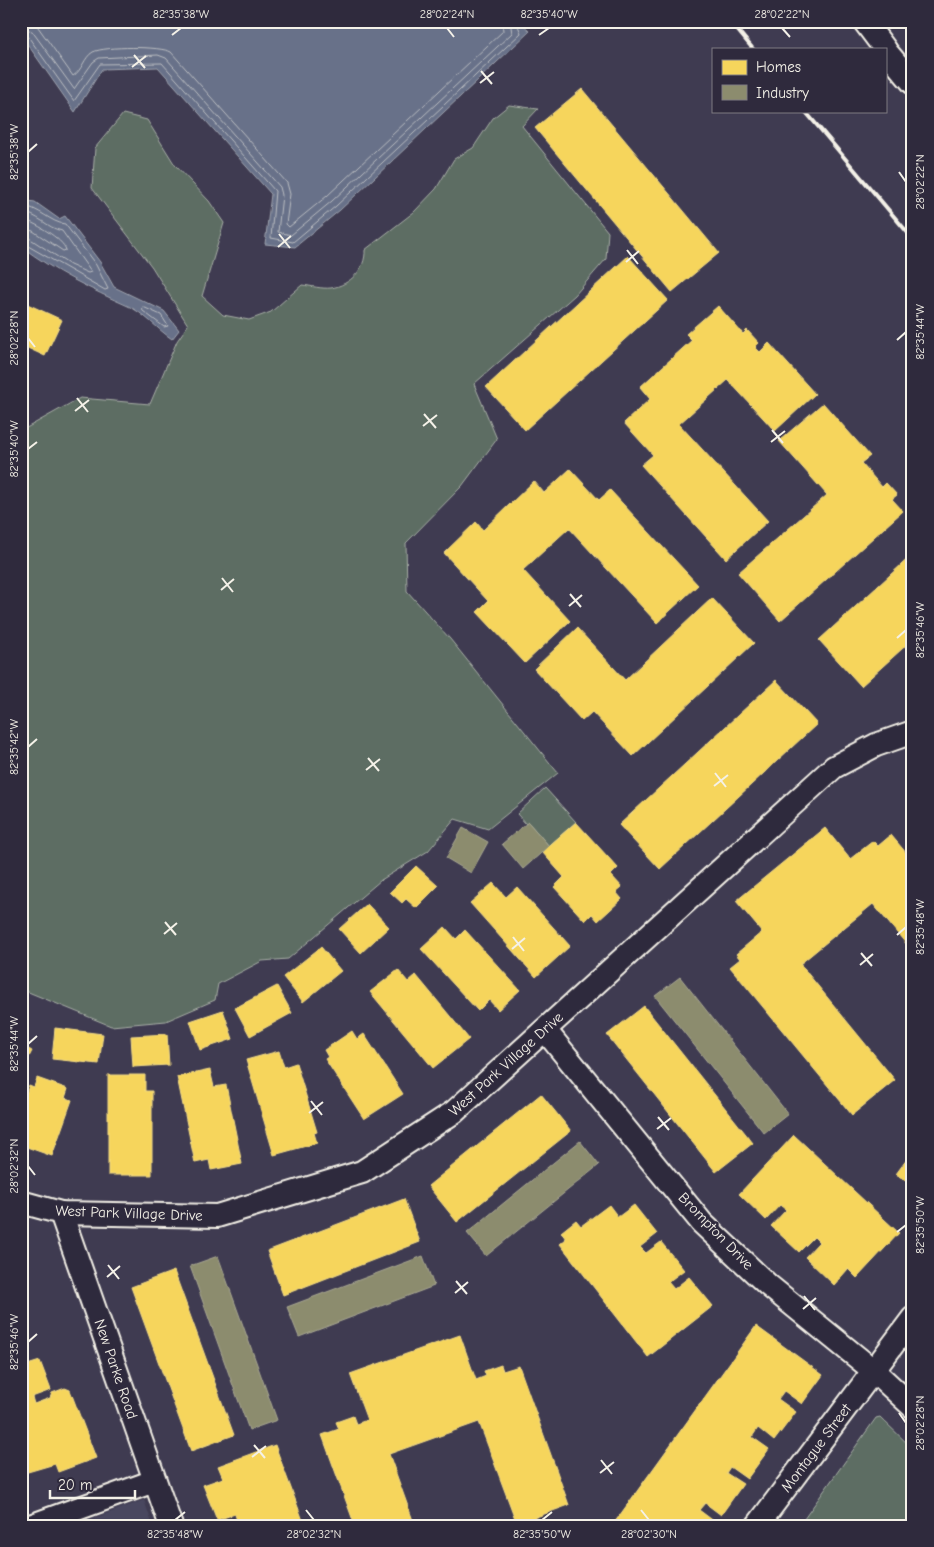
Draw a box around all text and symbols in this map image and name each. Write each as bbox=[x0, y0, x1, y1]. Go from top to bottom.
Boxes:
text: 82°35'38"W bbox=[153, 7, 210, 21]
text: 28°02'24"N bbox=[420, 7, 474, 21]
text: 82°35'40"W bbox=[520, 7, 578, 21]
text: 28°02'22"N bbox=[754, 7, 810, 21]
legend bbox=[712, 48, 886, 112]
text: Homes bbox=[756, 58, 801, 76]
text: Industry bbox=[756, 84, 809, 102]
text: 82°35'38"W bbox=[7, 123, 21, 180]
text: 28°02'22"N bbox=[913, 154, 927, 210]
text: 82°35'44"W bbox=[913, 304, 927, 360]
text: 28°02'28"N bbox=[7, 310, 21, 366]
text: 82°35'40"W bbox=[7, 420, 21, 478]
text: 82°35'46"W bbox=[913, 601, 927, 658]
text: 82°35'42"W bbox=[7, 718, 21, 775]
text: 82°35'48"W bbox=[913, 898, 927, 955]
street label: West Park Village Drive bbox=[445, 1008, 567, 1120]
text: 82°35'44"W bbox=[7, 1016, 21, 1072]
text: 28°02'32"N bbox=[7, 1139, 21, 1193]
street label: Brompton Drive bbox=[675, 1189, 758, 1274]
text: 82°35'50"W bbox=[913, 1195, 927, 1254]
street label: West Park Village Drive bbox=[55, 1201, 203, 1225]
text: 82°35'46"W bbox=[7, 1313, 21, 1370]
street label: New Parke Road bbox=[90, 1317, 142, 1421]
text: 28°02'28"N bbox=[913, 1395, 927, 1451]
street label: Montague Street bbox=[777, 1400, 856, 1496]
scale bar bbox=[50, 1467, 135, 1499]
text: 20 m bbox=[58, 1476, 92, 1494]
text: 82°35'48"W bbox=[147, 1527, 204, 1541]
text: 28°02'32"N bbox=[287, 1527, 341, 1541]
text: 82°35'50"W bbox=[513, 1527, 572, 1541]
text: 28°02'30"N bbox=[621, 1527, 677, 1541]

